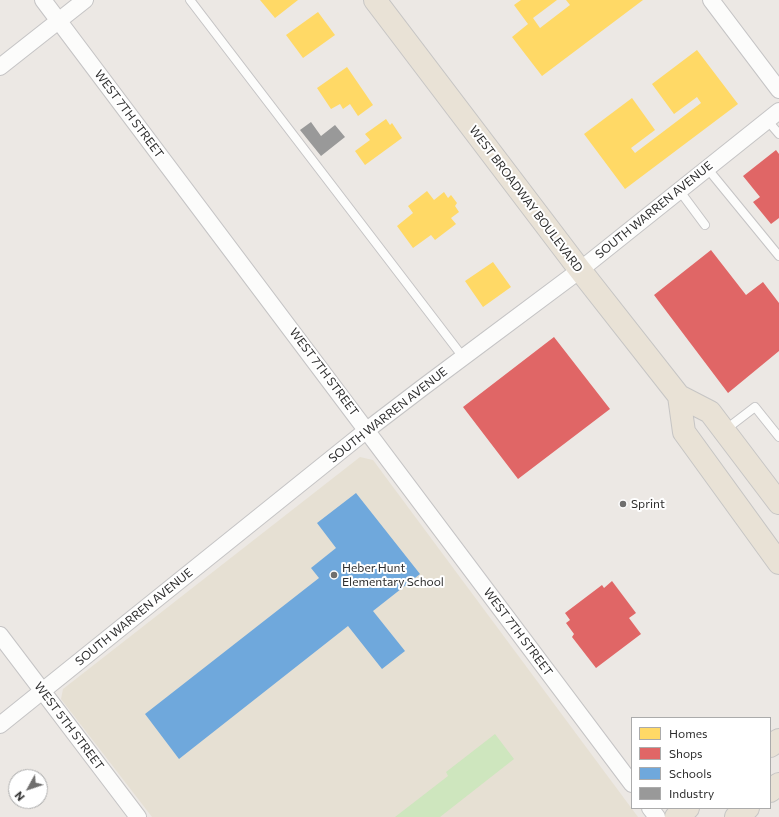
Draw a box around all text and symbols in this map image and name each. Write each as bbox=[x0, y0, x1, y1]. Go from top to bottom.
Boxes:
street label: WEST 7TH STREET bbox=[91, 67, 167, 161]
street label: WEST BROADWAY BOULEVARD bbox=[466, 123, 586, 275]
street label: SOUTH WARREN AVENUE bbox=[593, 158, 715, 262]
street label: WEST 7TH STREET bbox=[286, 325, 362, 419]
street label: SOUTH WARREN AVENUE bbox=[326, 364, 450, 466]
place label: Sprint bbox=[631, 497, 665, 511]
marker: Sprint bbox=[618, 499, 628, 509]
place label: Heber Hunt Elementary School bbox=[342, 561, 444, 589]
street label: SOUTH WARREN AVENUE bbox=[73, 565, 195, 669]
marker: Heber Hunt Elementary School bbox=[329, 570, 339, 580]
street label: WEST 7TH STREET bbox=[480, 585, 556, 679]
street label: WEST 5TH STREET bbox=[31, 679, 107, 773]
legend bbox=[631, 717, 771, 809]
text: Homes bbox=[669, 726, 707, 740]
text: Shops bbox=[669, 746, 703, 760]
text: Schools bbox=[669, 766, 712, 780]
north arrow bbox=[8, 769, 48, 809]
text: Industry bbox=[669, 786, 714, 800]
text: N bbox=[12, 789, 27, 804]

